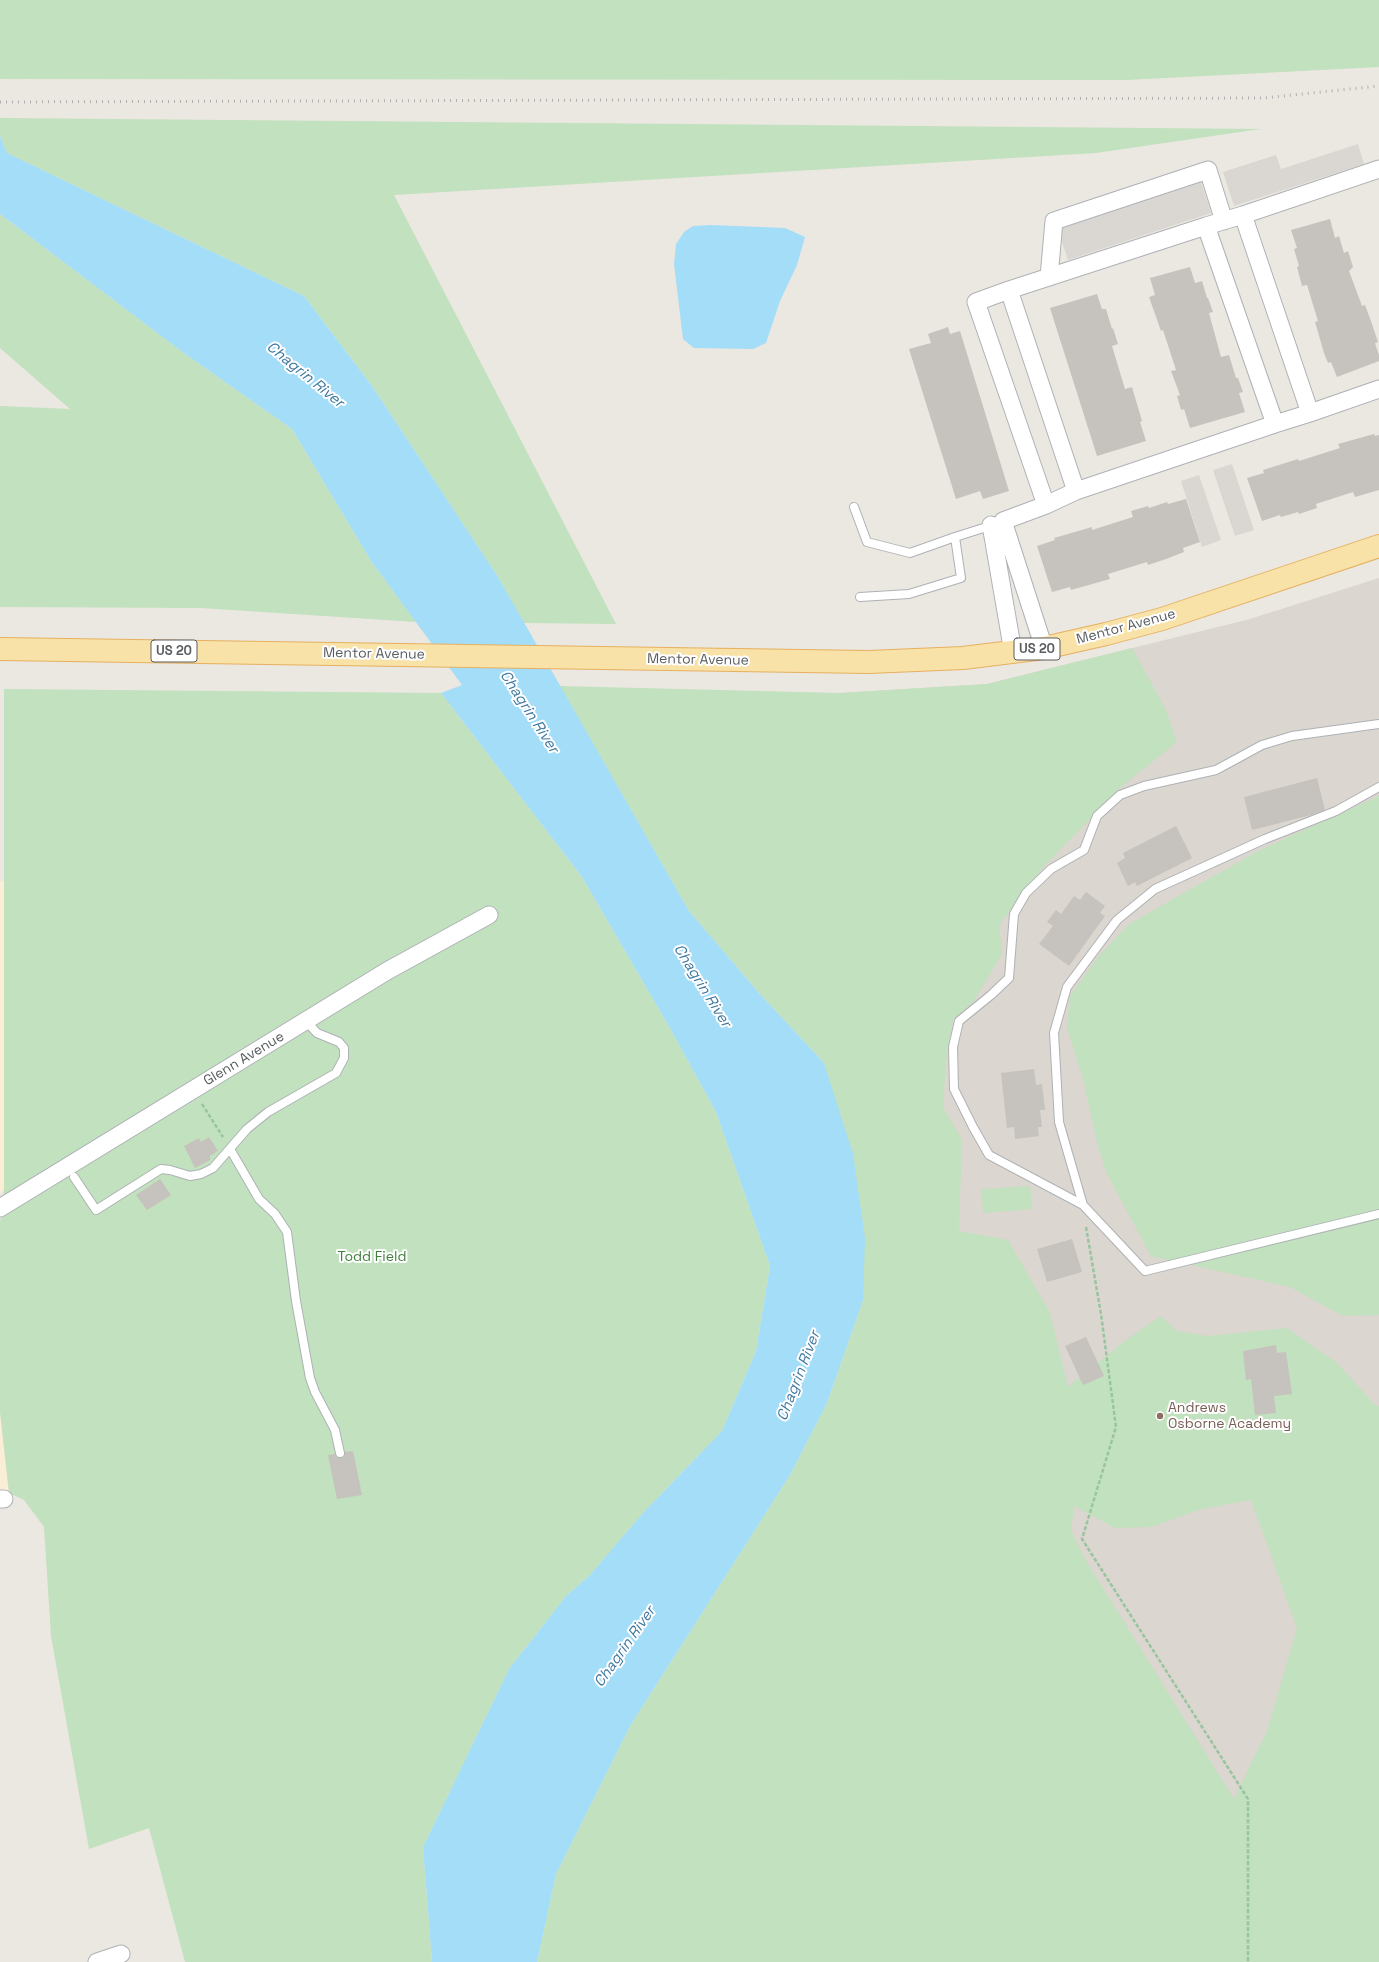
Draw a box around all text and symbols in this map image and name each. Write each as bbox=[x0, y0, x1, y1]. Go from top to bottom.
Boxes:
water label: Chagrin River bbox=[263, 338, 347, 412]
street label: Mentor Avenue bbox=[1075, 606, 1177, 648]
road number: US 20 bbox=[1014, 638, 1060, 660]
road number: US 20 bbox=[151, 640, 197, 662]
street label: Mentor Avenue bbox=[323, 645, 425, 663]
street label: Mentor Avenue bbox=[647, 651, 749, 669]
water label: Chagrin River bbox=[496, 667, 562, 757]
water label: Chagrin River bbox=[669, 941, 735, 1031]
street label: Glenn Avenue bbox=[201, 1028, 287, 1090]
park label: Todd Field bbox=[338, 1249, 406, 1265]
water label: Chagrin River bbox=[774, 1329, 824, 1423]
place label: Andrews Osborne Academy bbox=[1168, 1400, 1291, 1432]
marker: Andrews Osborne Academy bbox=[1155, 1411, 1165, 1421]
water label: Chagrin River bbox=[590, 1603, 660, 1691]

